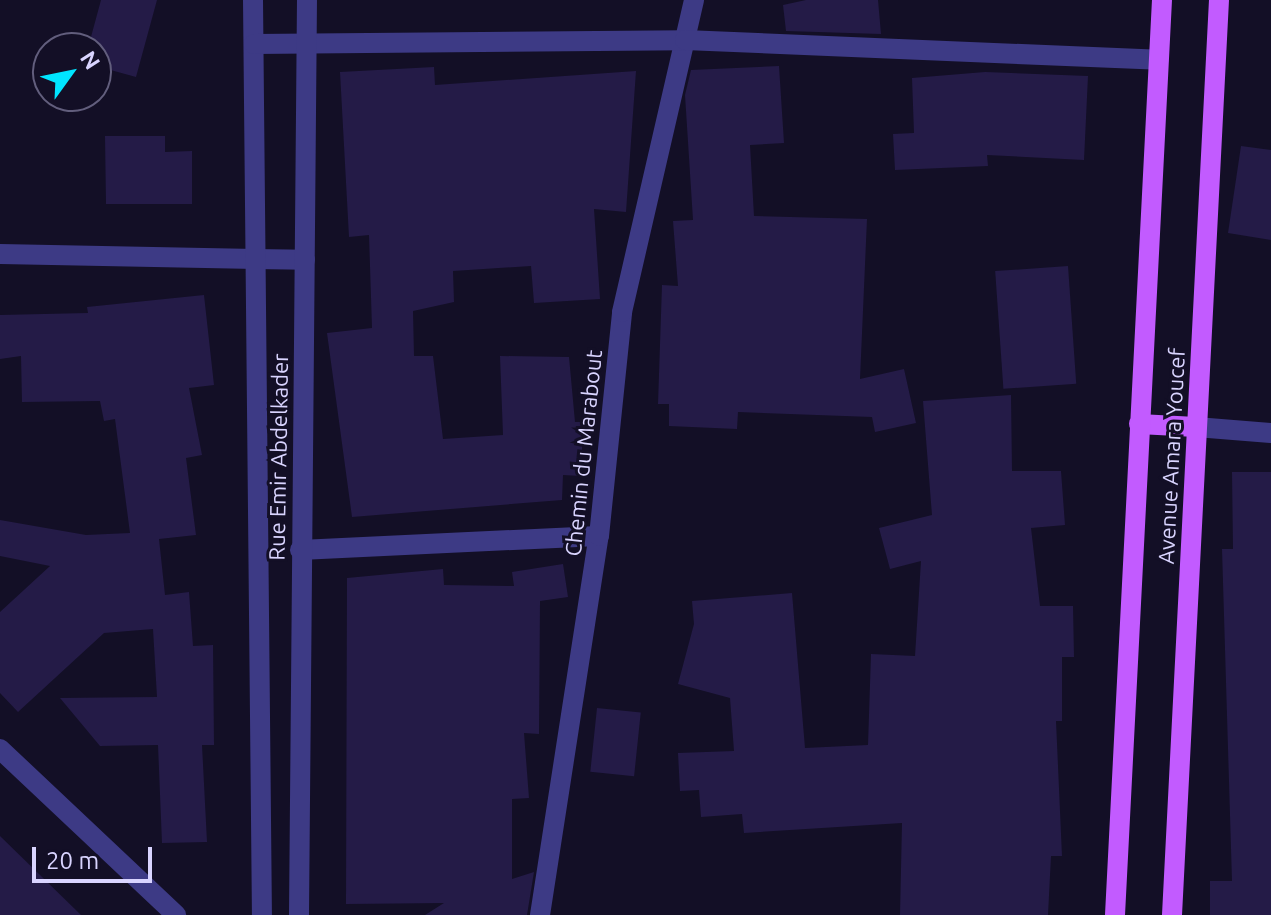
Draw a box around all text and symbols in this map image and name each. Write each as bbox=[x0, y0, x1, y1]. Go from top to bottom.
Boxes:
north arrow bbox=[32, 32, 112, 112]
text: N bbox=[76, 46, 106, 73]
street label: Avenue Amara Youcef bbox=[1152, 347, 1190, 565]
street label: Chemin du Marabout bbox=[559, 348, 607, 558]
street label: Rue Emir Abdelkader bbox=[263, 353, 293, 561]
scale bar bbox=[36, 831, 156, 881]
text: 20 m bbox=[46, 847, 99, 874]

